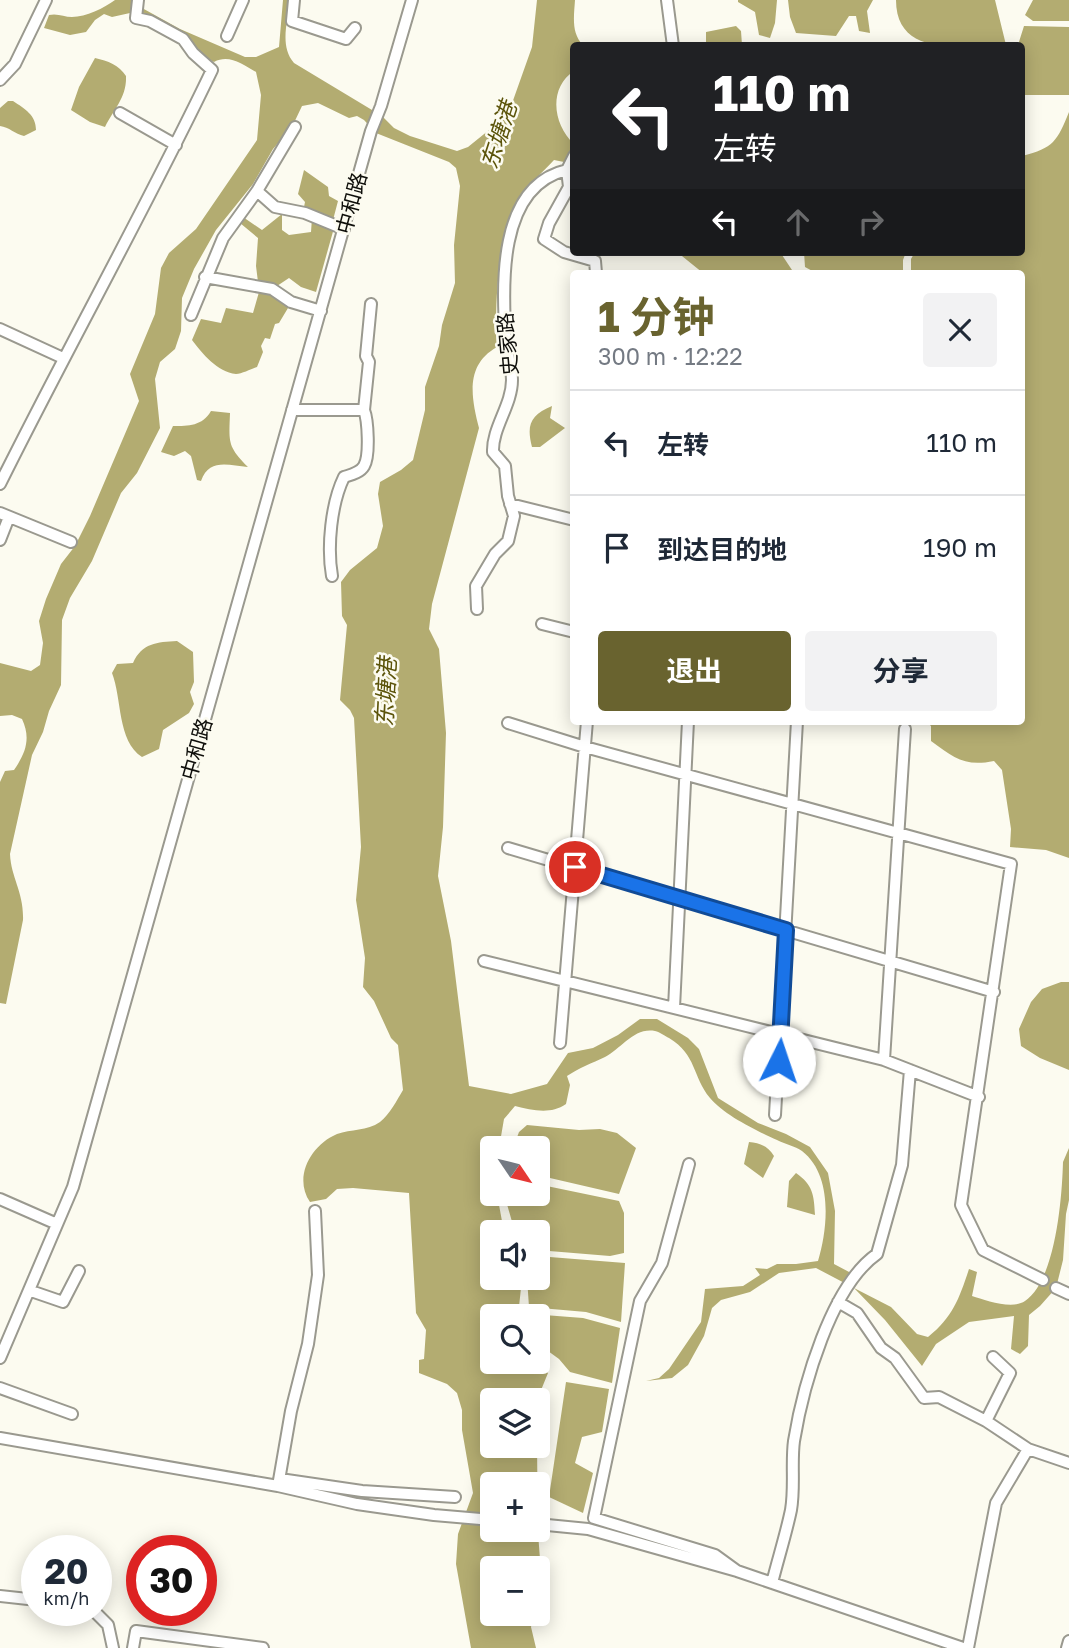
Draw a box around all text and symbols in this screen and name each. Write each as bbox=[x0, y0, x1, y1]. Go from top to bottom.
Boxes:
text: 110 m bbox=[713, 63, 850, 122]
icon: left bbox=[598, 70, 689, 161]
water label: 东塘港 bbox=[474, 95, 523, 172]
text: 左转 bbox=[713, 129, 777, 167]
street label: 中和路 bbox=[330, 169, 372, 237]
icon: left bbox=[706, 203, 744, 241]
icon: ahead bbox=[779, 203, 817, 241]
icon: right bbox=[852, 203, 890, 241]
text: 1 分钟 bbox=[598, 291, 714, 341]
button: close bbox=[923, 293, 997, 367]
street label: 史家路 bbox=[491, 311, 523, 377]
text: 300 m · 12:22 bbox=[598, 342, 743, 370]
icon: left bbox=[598, 424, 636, 462]
text: 110 m bbox=[926, 427, 997, 458]
text: 左转 bbox=[657, 429, 709, 460]
icon: arrive bbox=[598, 529, 636, 567]
text: 190 m bbox=[923, 532, 997, 563]
text: 到达目的地 bbox=[657, 534, 787, 565]
button: 退出 bbox=[598, 631, 791, 711]
button: 分享 bbox=[805, 631, 997, 711]
water label: 东塘港 bbox=[369, 654, 401, 727]
street label: 中和路 bbox=[175, 715, 217, 783]
pin bbox=[545, 837, 605, 897]
icon: arrive bbox=[556, 848, 594, 886]
position arrow bbox=[742, 1024, 816, 1098]
north arrow bbox=[480, 1136, 550, 1206]
map controls bbox=[480, 1136, 550, 1626]
button: sound bbox=[480, 1220, 550, 1290]
button: search bbox=[480, 1304, 550, 1374]
button: layers bbox=[480, 1388, 550, 1458]
button: + bbox=[480, 1472, 550, 1542]
speed limit sign: 30 bbox=[126, 1535, 217, 1626]
text: 20 bbox=[44, 1550, 89, 1592]
button: − bbox=[480, 1556, 550, 1626]
text: km/h bbox=[44, 1587, 89, 1609]

